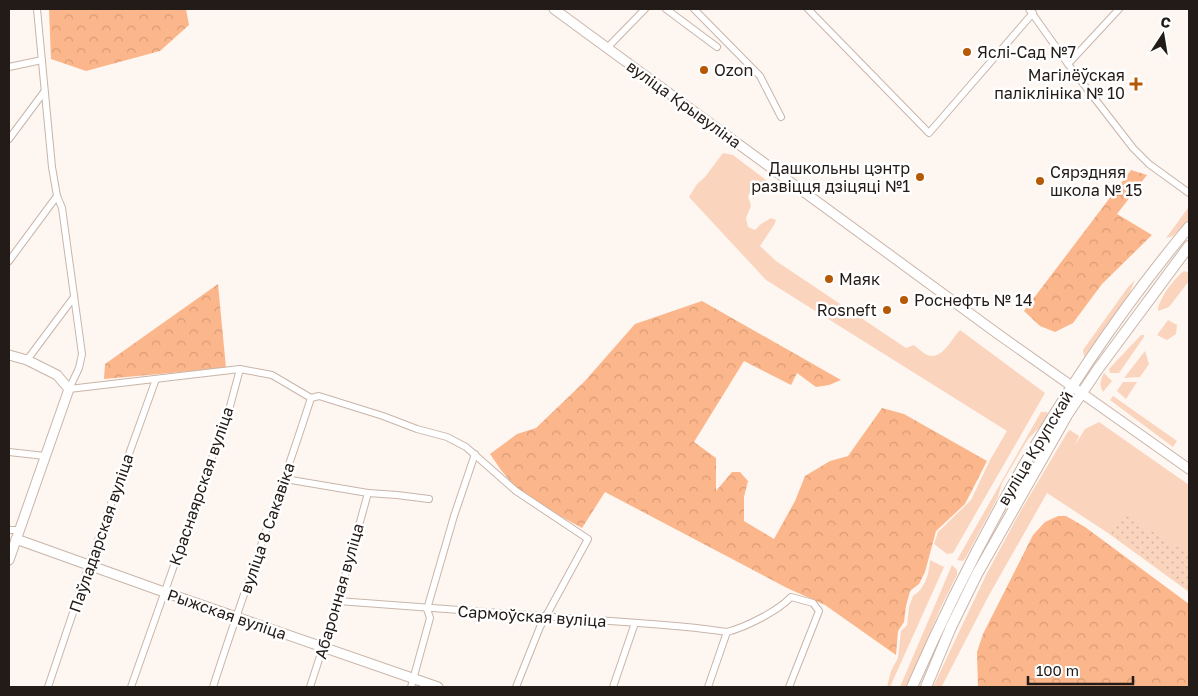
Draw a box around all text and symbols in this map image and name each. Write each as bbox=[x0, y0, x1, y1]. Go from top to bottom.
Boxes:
north arrow bbox=[1138, 10, 1188, 60]
text: С bbox=[1159, 12, 1172, 31]
place label: Яслі-Сад №7 bbox=[977, 42, 1076, 62]
marker: Яслі-Сад №7 bbox=[961, 46, 973, 58]
street label: вуліца Крывуліна bbox=[623, 56, 745, 152]
place label: Ozon bbox=[714, 60, 753, 80]
marker: Ozon bbox=[698, 64, 710, 76]
place label: Магілёўская паліклініка № 10 bbox=[994, 65, 1125, 103]
marker: Магілёўская паліклініка № 10 bbox=[1129, 77, 1143, 91]
place label: Дашкольны цэнтр развіцця дзіцяці №1 bbox=[751, 158, 910, 196]
place label: Сярэдняя школа № 15 bbox=[1050, 162, 1142, 200]
marker: Дашкольны цэнтр развіцця дзіцяці №1 bbox=[914, 171, 926, 183]
marker: Сярэдняя школа № 15 bbox=[1034, 175, 1046, 187]
place label: Маяк bbox=[839, 269, 880, 289]
marker: Маяк bbox=[823, 273, 835, 285]
place label: Роснефть № 14 bbox=[914, 290, 1033, 310]
marker: Роснефть № 14 bbox=[898, 294, 910, 306]
place label: Rosneft bbox=[817, 300, 877, 320]
marker: Rosneft bbox=[881, 304, 893, 316]
street label: вуліца Крупскай bbox=[993, 387, 1077, 509]
street label: Краснаярская вуліца bbox=[164, 404, 238, 568]
street label: Паўладарская вуліца bbox=[64, 451, 138, 615]
street label: вуліца 8 Сакавіка bbox=[235, 460, 299, 596]
street label: Абаронная вуліца bbox=[310, 521, 368, 661]
street label: Рыжская вуліца bbox=[165, 584, 289, 644]
street label: Сармоўская вуліца bbox=[457, 601, 607, 631]
scale bar bbox=[1028, 654, 1133, 686]
text: 100 m bbox=[1036, 661, 1079, 679]

